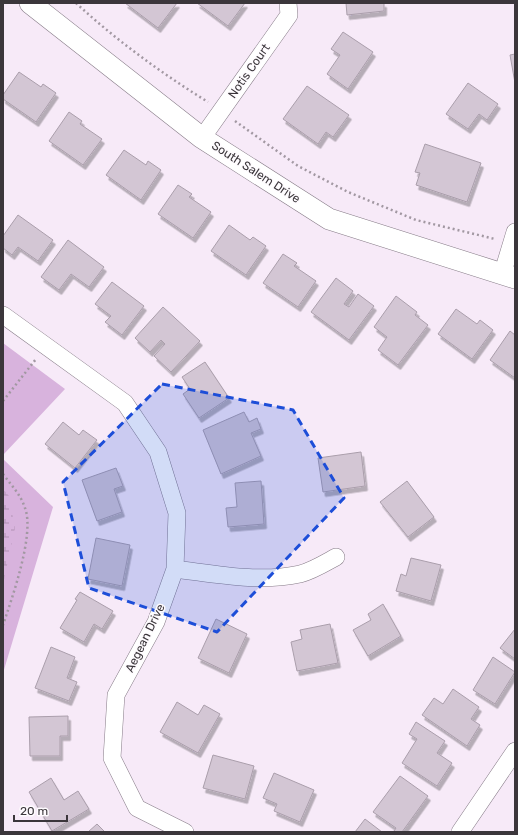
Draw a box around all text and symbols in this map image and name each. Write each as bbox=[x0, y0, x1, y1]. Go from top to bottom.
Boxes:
street label: Notis Court bbox=[225, 41, 273, 101]
street label: South Salem Drive bbox=[209, 138, 303, 206]
street label: Aegean Drive bbox=[122, 601, 168, 674]
scale bar bbox=[14, 797, 67, 823]
text: 20 m bbox=[20, 804, 48, 818]

